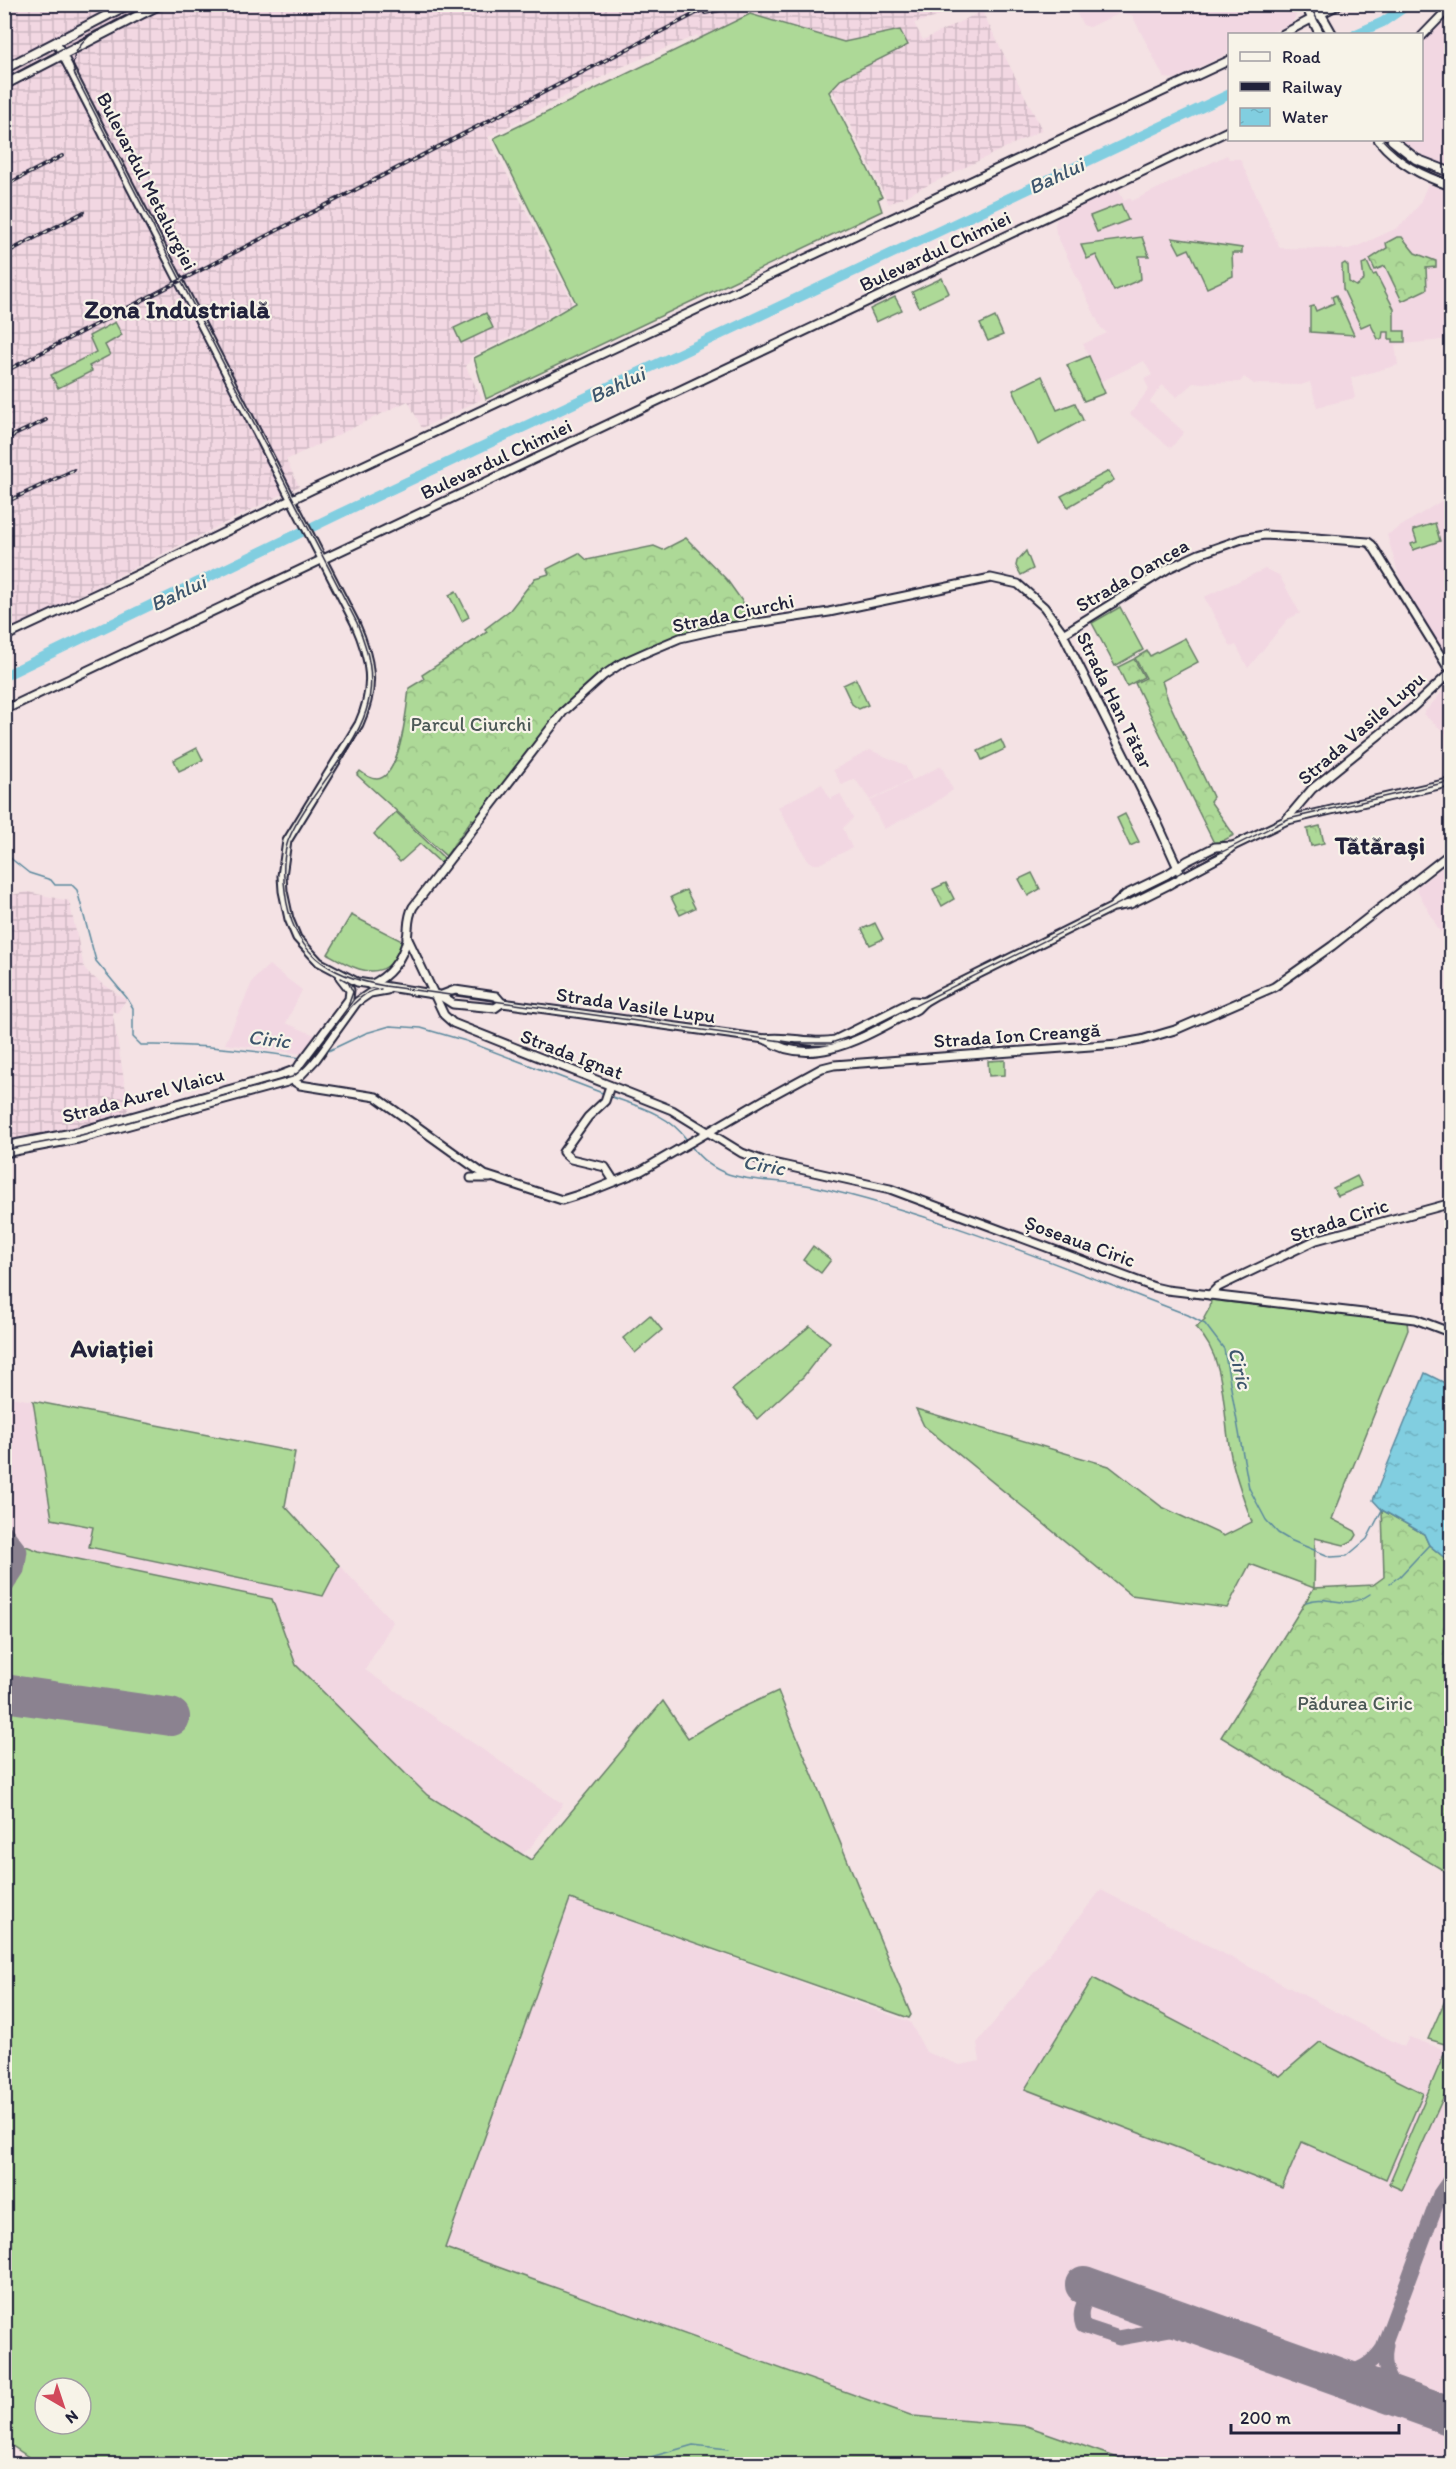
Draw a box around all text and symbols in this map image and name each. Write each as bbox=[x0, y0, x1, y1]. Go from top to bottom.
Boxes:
legend bbox=[1228, 33, 1423, 141]
text: Road bbox=[1282, 46, 1321, 68]
text: Railway bbox=[1282, 76, 1343, 98]
street label: Bulevardul Metalurgiei bbox=[92, 88, 202, 274]
text: Water bbox=[1282, 106, 1328, 128]
water label: Bahlui bbox=[1024, 151, 1090, 199]
street label: Bulevardul Chimiei bbox=[856, 205, 1014, 297]
district label: Zona Industrială bbox=[84, 293, 270, 325]
water label: Bahlui bbox=[585, 360, 651, 408]
street label: Bulevardul Chimiei bbox=[417, 413, 575, 505]
street label: Strada Oancea bbox=[1071, 533, 1193, 617]
water label: Bahlui bbox=[146, 568, 212, 616]
street label: Strada Ciurchi bbox=[670, 588, 796, 638]
street label: Strada Han Tătar bbox=[1071, 628, 1159, 772]
street label: Strada Vasile Lupu bbox=[1293, 666, 1429, 790]
park label: Parcul Ciurchi bbox=[410, 712, 532, 736]
district label: Tătărași bbox=[1334, 829, 1425, 861]
street label: Strada Vasile Lupu bbox=[555, 982, 717, 1028]
street label: Strada Ion Creangă bbox=[933, 1017, 1102, 1053]
street label: Strada Ignat bbox=[517, 1023, 627, 1085]
water label: Ciric bbox=[247, 1024, 293, 1054]
street label: Strada Aurel Vlaicu bbox=[60, 1062, 226, 1128]
water label: Ciric bbox=[741, 1149, 788, 1181]
street label: Strada Ciric bbox=[1287, 1193, 1391, 1247]
street label: Șoseaua Ciric bbox=[1021, 1210, 1139, 1272]
district label: Aviației bbox=[69, 1332, 154, 1364]
water label: Ciric bbox=[1223, 1344, 1258, 1393]
park label: Pădurea Ciric bbox=[1297, 1691, 1413, 1715]
north arrow bbox=[33, 2376, 93, 2436]
scale bar bbox=[1231, 2397, 1399, 2435]
text: N bbox=[62, 2406, 82, 2428]
text: 200 m bbox=[1240, 2407, 1291, 2429]

